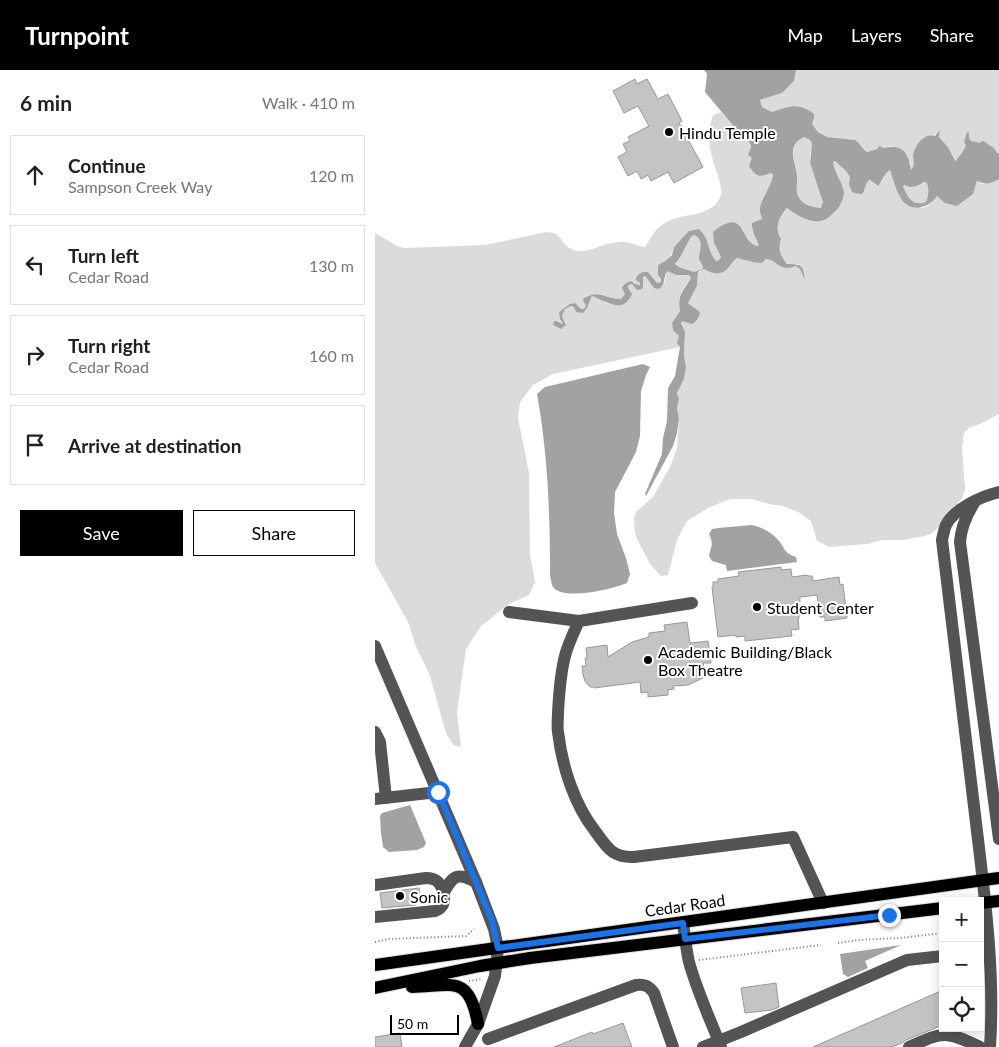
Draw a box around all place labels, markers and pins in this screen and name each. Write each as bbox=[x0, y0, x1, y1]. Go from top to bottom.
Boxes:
place label: Hindu Temple bbox=[679, 123, 776, 142]
marker: Hindu Temple bbox=[663, 126, 675, 138]
place label: Student Center bbox=[767, 598, 874, 617]
marker: Student Center bbox=[751, 601, 763, 613]
place label: Academic Building/Black Box Theatre bbox=[658, 642, 833, 679]
marker: Academic Building/Black Box Theatre bbox=[642, 654, 654, 666]
place label: Sonic bbox=[410, 887, 448, 906]
marker: Sonic bbox=[394, 890, 406, 902]

